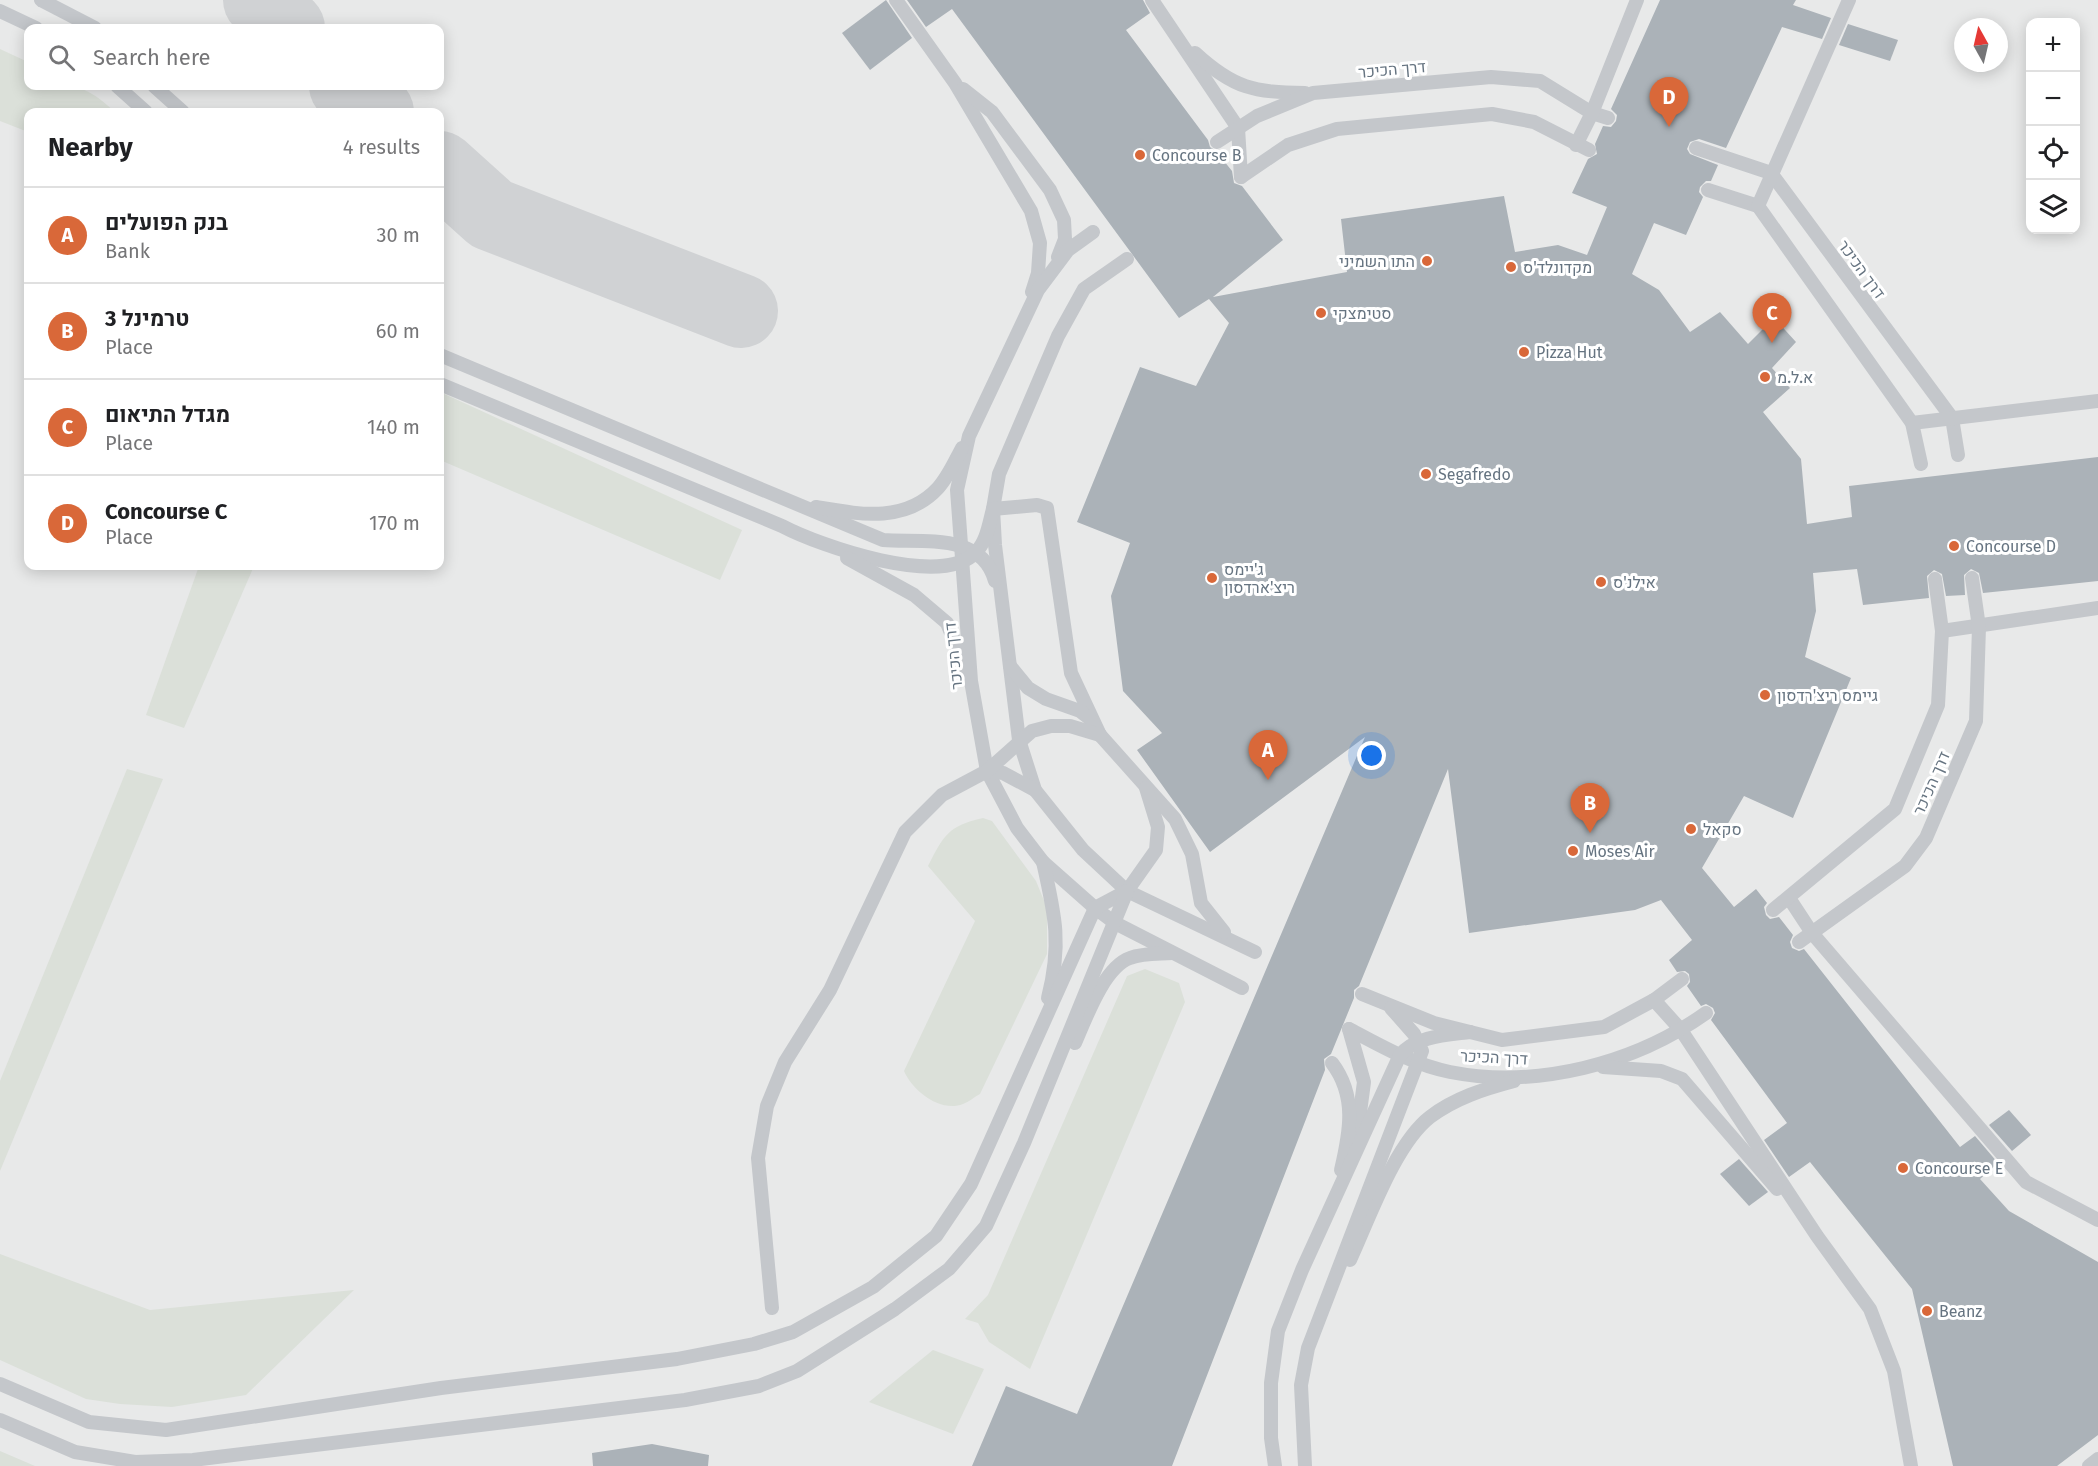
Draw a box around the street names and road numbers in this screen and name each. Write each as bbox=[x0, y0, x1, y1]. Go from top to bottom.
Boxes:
street label: דרך הכיכר bbox=[1358, 57, 1427, 82]
street label: דרך הכיכר bbox=[1834, 236, 1889, 302]
street label: דרך הכיכר bbox=[941, 621, 966, 691]
street label: דרך הכיכר bbox=[1909, 748, 1954, 818]
street label: דרך הכיכר bbox=[1460, 1046, 1528, 1069]

